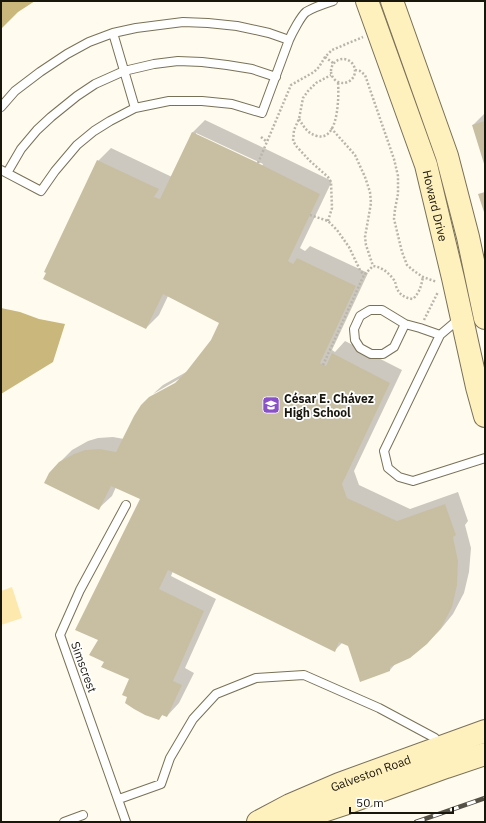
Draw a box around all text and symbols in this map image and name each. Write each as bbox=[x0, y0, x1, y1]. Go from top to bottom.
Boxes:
street label: Howard Drive bbox=[420, 168, 452, 243]
place label: César E. Chávez High School bbox=[284, 391, 374, 420]
school or university icon: César E. Chávez High School bbox=[261, 395, 281, 415]
street label: Simscrest bbox=[68, 639, 100, 695]
street label: Galveston Road bbox=[328, 751, 413, 794]
scale bar bbox=[350, 789, 453, 815]
text: 50 m bbox=[356, 795, 384, 810]

